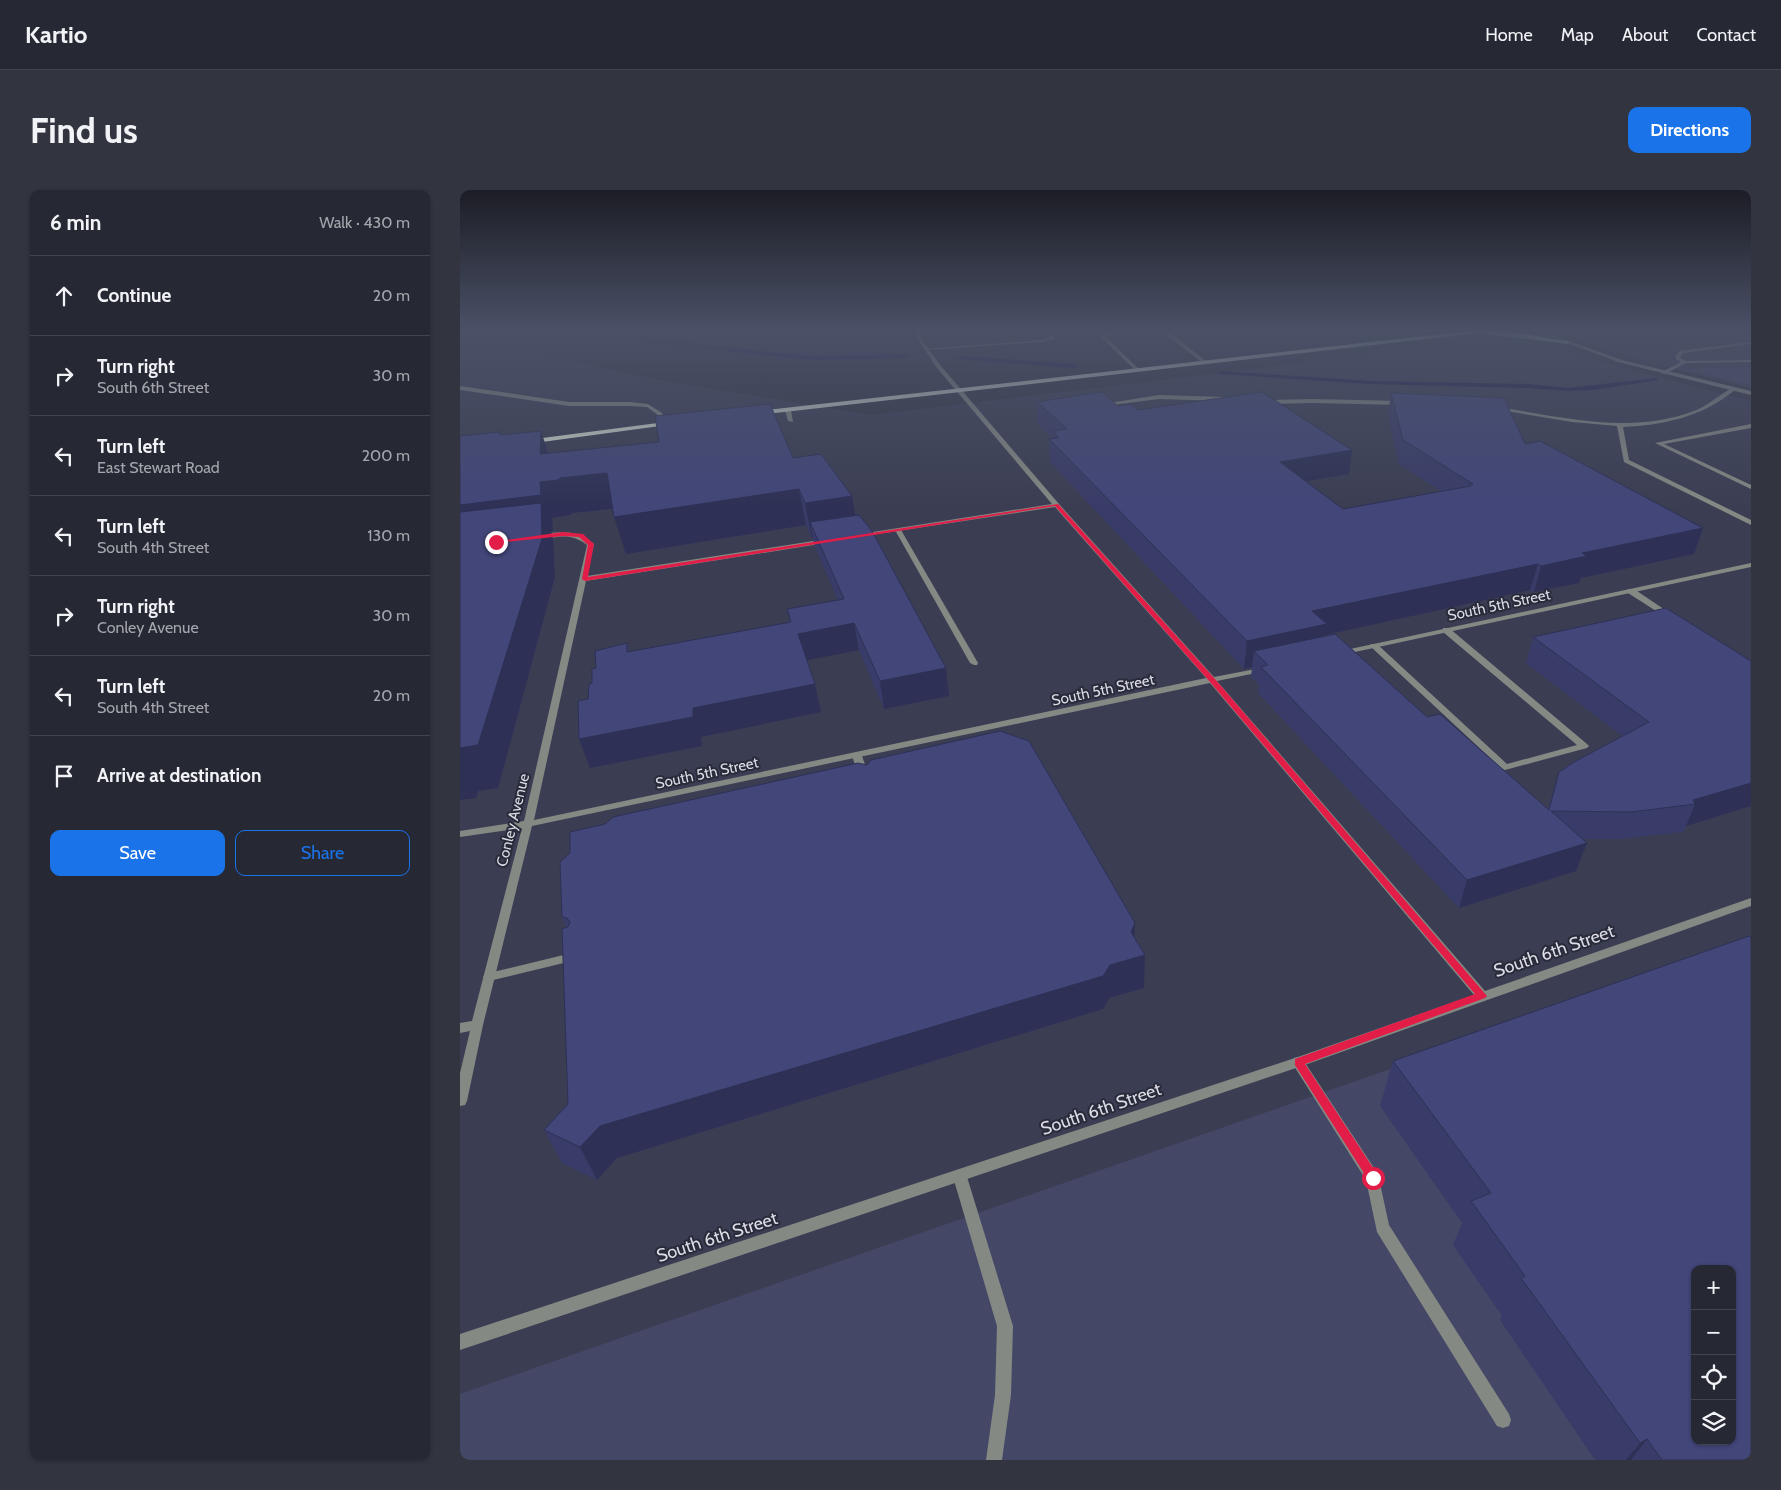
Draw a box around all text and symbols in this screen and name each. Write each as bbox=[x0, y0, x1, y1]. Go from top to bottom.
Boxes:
text: Kartio bbox=[25, 20, 88, 49]
text: Home bbox=[1485, 24, 1533, 46]
text: Map bbox=[1561, 24, 1594, 46]
text: About bbox=[1622, 24, 1668, 46]
text: Contact bbox=[1696, 24, 1756, 46]
button: Directions bbox=[1628, 107, 1751, 153]
text: Find us bbox=[30, 109, 138, 152]
text: 6 min bbox=[50, 210, 101, 235]
text: Walk · 430 m bbox=[319, 213, 410, 232]
icon: ahead bbox=[50, 282, 78, 310]
text: Continue bbox=[97, 284, 171, 307]
text: 20 m bbox=[373, 286, 410, 305]
text: Turn right bbox=[97, 355, 175, 378]
icon: right bbox=[50, 362, 78, 390]
text: 30 m bbox=[373, 366, 410, 385]
text: South 6th Street bbox=[97, 378, 209, 397]
text: Turn left bbox=[97, 435, 165, 458]
icon: left bbox=[50, 442, 78, 470]
text: 200 m bbox=[362, 446, 410, 465]
text: East Stewart Road bbox=[97, 458, 220, 477]
text: Turn left bbox=[97, 515, 165, 538]
icon: left bbox=[50, 522, 78, 550]
text: 130 m bbox=[367, 526, 410, 545]
route end bbox=[485, 531, 508, 554]
text: South 4th Street bbox=[97, 538, 209, 557]
street label: South 5th Street bbox=[1446, 585, 1552, 625]
text: Turn right bbox=[97, 595, 175, 618]
icon: right bbox=[50, 602, 78, 630]
text: 30 m bbox=[373, 606, 410, 625]
text: Conley Avenue bbox=[97, 618, 199, 637]
street label: South 5th Street bbox=[1050, 670, 1156, 710]
text: Turn left bbox=[97, 675, 165, 698]
icon: left bbox=[50, 682, 78, 710]
text: 20 m bbox=[373, 686, 410, 705]
text: South 4th Street bbox=[97, 698, 209, 717]
street label: South 5th Street bbox=[654, 753, 760, 793]
icon: arrive bbox=[50, 762, 78, 790]
text: Arrive at destination bbox=[97, 764, 261, 787]
street label: Conley Avenue bbox=[493, 771, 533, 868]
button: Save bbox=[50, 830, 225, 876]
button: Share bbox=[235, 830, 410, 876]
street label: South 6th Street bbox=[1491, 920, 1617, 982]
street label: South 6th Street bbox=[1038, 1078, 1164, 1140]
route start bbox=[1362, 1167, 1385, 1190]
street label: South 6th Street bbox=[654, 1207, 780, 1267]
map controls bbox=[1691, 1265, 1736, 1445]
button: + bbox=[1691, 1265, 1736, 1310]
button: − bbox=[1691, 1310, 1736, 1355]
button: locate bbox=[1691, 1355, 1736, 1400]
button: layers bbox=[1691, 1400, 1736, 1445]

